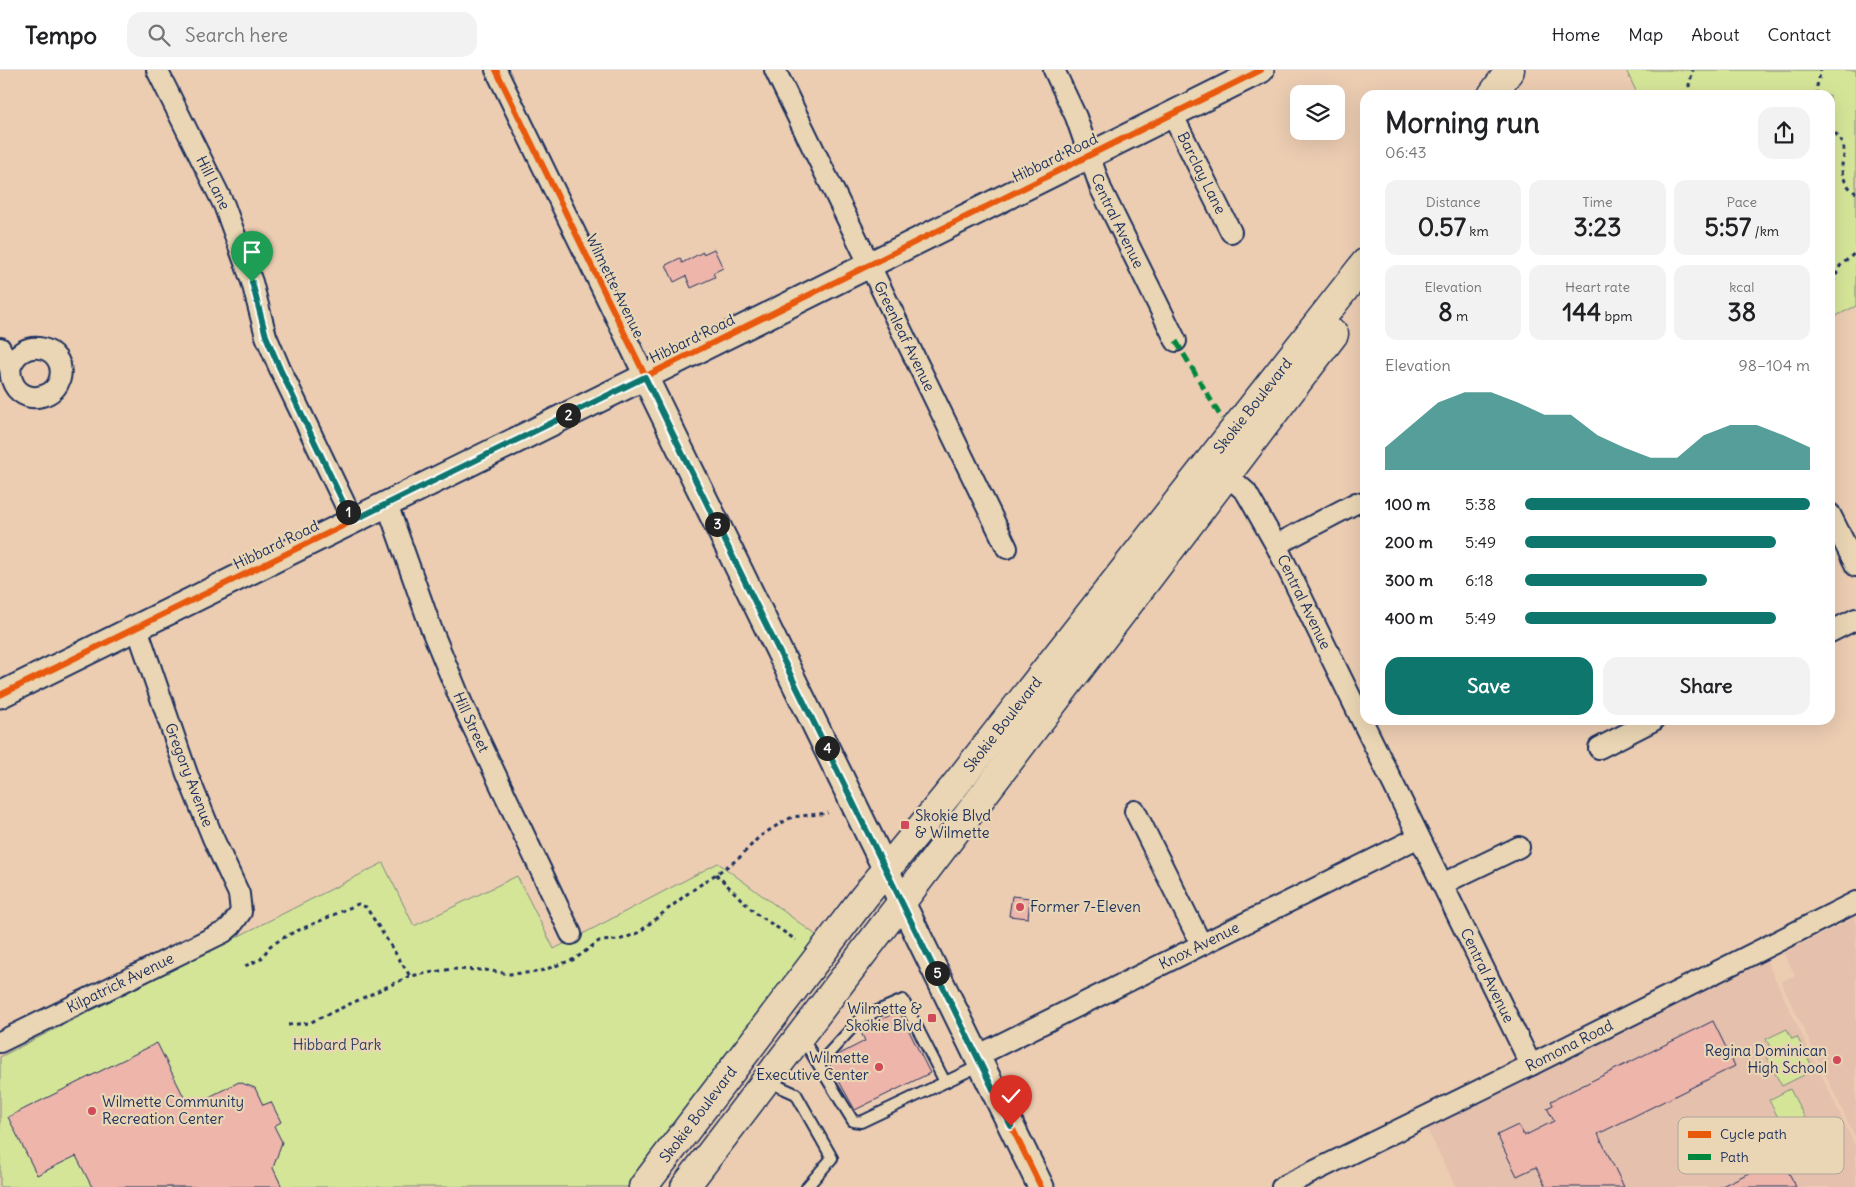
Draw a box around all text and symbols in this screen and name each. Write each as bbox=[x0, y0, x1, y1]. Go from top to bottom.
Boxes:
search box bbox=[127, 12, 477, 57]
text: Tempo bbox=[25, 20, 97, 50]
icon: search bbox=[145, 21, 173, 49]
text: Search here bbox=[185, 23, 288, 47]
text: Home bbox=[1552, 23, 1600, 46]
text: Map bbox=[1628, 23, 1663, 46]
text: About bbox=[1691, 23, 1739, 46]
text: Contact bbox=[1767, 23, 1831, 46]
map controls bbox=[1290, 85, 1345, 140]
button: layers bbox=[1290, 85, 1345, 140]
text: Morning run bbox=[1385, 105, 1540, 141]
button: share bbox=[1758, 107, 1810, 159]
street label: Hibbard Road bbox=[1009, 129, 1101, 186]
street label: Barclay Lane bbox=[1173, 129, 1230, 217]
text: 06:43 bbox=[1385, 142, 1427, 162]
street label: Hill Lane bbox=[192, 152, 235, 212]
street label: Central Avenue bbox=[1087, 171, 1149, 271]
text: Distance bbox=[1426, 193, 1481, 211]
text: Time bbox=[1582, 193, 1613, 211]
text: Pace bbox=[1727, 193, 1757, 211]
text: 0.57 bbox=[1418, 211, 1466, 243]
text: 3:23 bbox=[1574, 211, 1621, 243]
text: 5:57 bbox=[1705, 211, 1751, 243]
text: km bbox=[1466, 222, 1489, 240]
text: /km bbox=[1751, 222, 1779, 240]
pin bbox=[231, 231, 273, 282]
street label: Wilmette Avenue bbox=[582, 231, 649, 341]
icon: arrive bbox=[238, 238, 266, 266]
street label: Greenleaf Avenue bbox=[870, 278, 939, 394]
text: Elevation bbox=[1424, 278, 1482, 296]
text: Heart rate bbox=[1565, 278, 1630, 296]
text: kcal bbox=[1729, 278, 1754, 296]
text: 8 bbox=[1438, 296, 1453, 328]
text: 144 bbox=[1562, 296, 1601, 328]
text: 38 bbox=[1728, 296, 1756, 328]
text: m bbox=[1453, 307, 1468, 325]
text: bpm bbox=[1601, 307, 1633, 325]
street label: Hibbard Road bbox=[646, 310, 738, 367]
street label: Skokie Boulevard bbox=[1209, 354, 1296, 457]
text: Elevation bbox=[1385, 355, 1451, 375]
text: 98–104 m bbox=[1739, 355, 1810, 375]
pin: 2 bbox=[556, 402, 580, 428]
text: 2 bbox=[565, 406, 572, 424]
text: 100 m bbox=[1385, 494, 1430, 514]
text: 5:38 bbox=[1465, 494, 1496, 514]
pin: 1 bbox=[336, 500, 360, 524]
text: 1 bbox=[346, 503, 351, 521]
pin: 3 bbox=[704, 512, 730, 536]
text: 3 bbox=[714, 515, 721, 533]
street label: Hibbard Road bbox=[230, 516, 322, 573]
text: 200 m bbox=[1385, 532, 1433, 552]
text: 5:49 bbox=[1465, 532, 1496, 552]
street label: Central Avenue bbox=[1273, 551, 1336, 652]
text: 300 m bbox=[1385, 570, 1433, 590]
text: 6:18 bbox=[1465, 570, 1493, 590]
text: 400 m bbox=[1385, 608, 1433, 628]
text: 5:49 bbox=[1465, 608, 1496, 628]
button: Save bbox=[1385, 657, 1593, 715]
button: Share bbox=[1603, 657, 1810, 715]
street label: Skokie Boulevard bbox=[959, 673, 1046, 776]
street label: Hill Street bbox=[449, 689, 494, 755]
street label: Gregory Avenue bbox=[161, 720, 218, 830]
pin: 4 bbox=[814, 736, 840, 760]
text: 4 bbox=[823, 739, 832, 757]
place label: Skokie Blvd & Wilmette bbox=[915, 806, 991, 842]
marker: Skokie Blvd & Wilmette bbox=[899, 819, 911, 831]
place label: Former 7-Eleven bbox=[1030, 897, 1141, 916]
marker: Former 7-Eleven bbox=[1014, 901, 1026, 913]
street label: Knox Avenue bbox=[1156, 918, 1242, 973]
street label: Central Avenue bbox=[1456, 925, 1519, 1026]
street label: Kilpatrick Avenue bbox=[63, 948, 177, 1017]
pin: 5 bbox=[924, 960, 950, 986]
text: 5 bbox=[933, 964, 942, 982]
place label: Wilmette & Skokie Blvd bbox=[846, 999, 923, 1035]
marker: Wilmette & Skokie Blvd bbox=[926, 1012, 938, 1024]
street label: Romona Road bbox=[1522, 1015, 1616, 1075]
park label: Hibbard Park bbox=[293, 1035, 382, 1054]
place label: Regina Dominican High School bbox=[1705, 1041, 1827, 1077]
place label: Wilmette Executive Center bbox=[756, 1048, 869, 1084]
marker: Regina Dominican High School bbox=[1831, 1054, 1843, 1066]
marker: Wilmette Executive Center bbox=[873, 1061, 885, 1073]
street label: Skokie Boulevard bbox=[655, 1062, 741, 1166]
pin bbox=[990, 1075, 1032, 1126]
icon: check bbox=[997, 1082, 1025, 1110]
place label: Wilmette Community Recreation Center bbox=[102, 1092, 244, 1128]
marker: Wilmette Community Recreation Center bbox=[86, 1105, 98, 1117]
legend bbox=[1678, 1117, 1844, 1174]
text: Cycle path bbox=[1720, 1125, 1787, 1143]
text: Path bbox=[1720, 1148, 1749, 1166]

